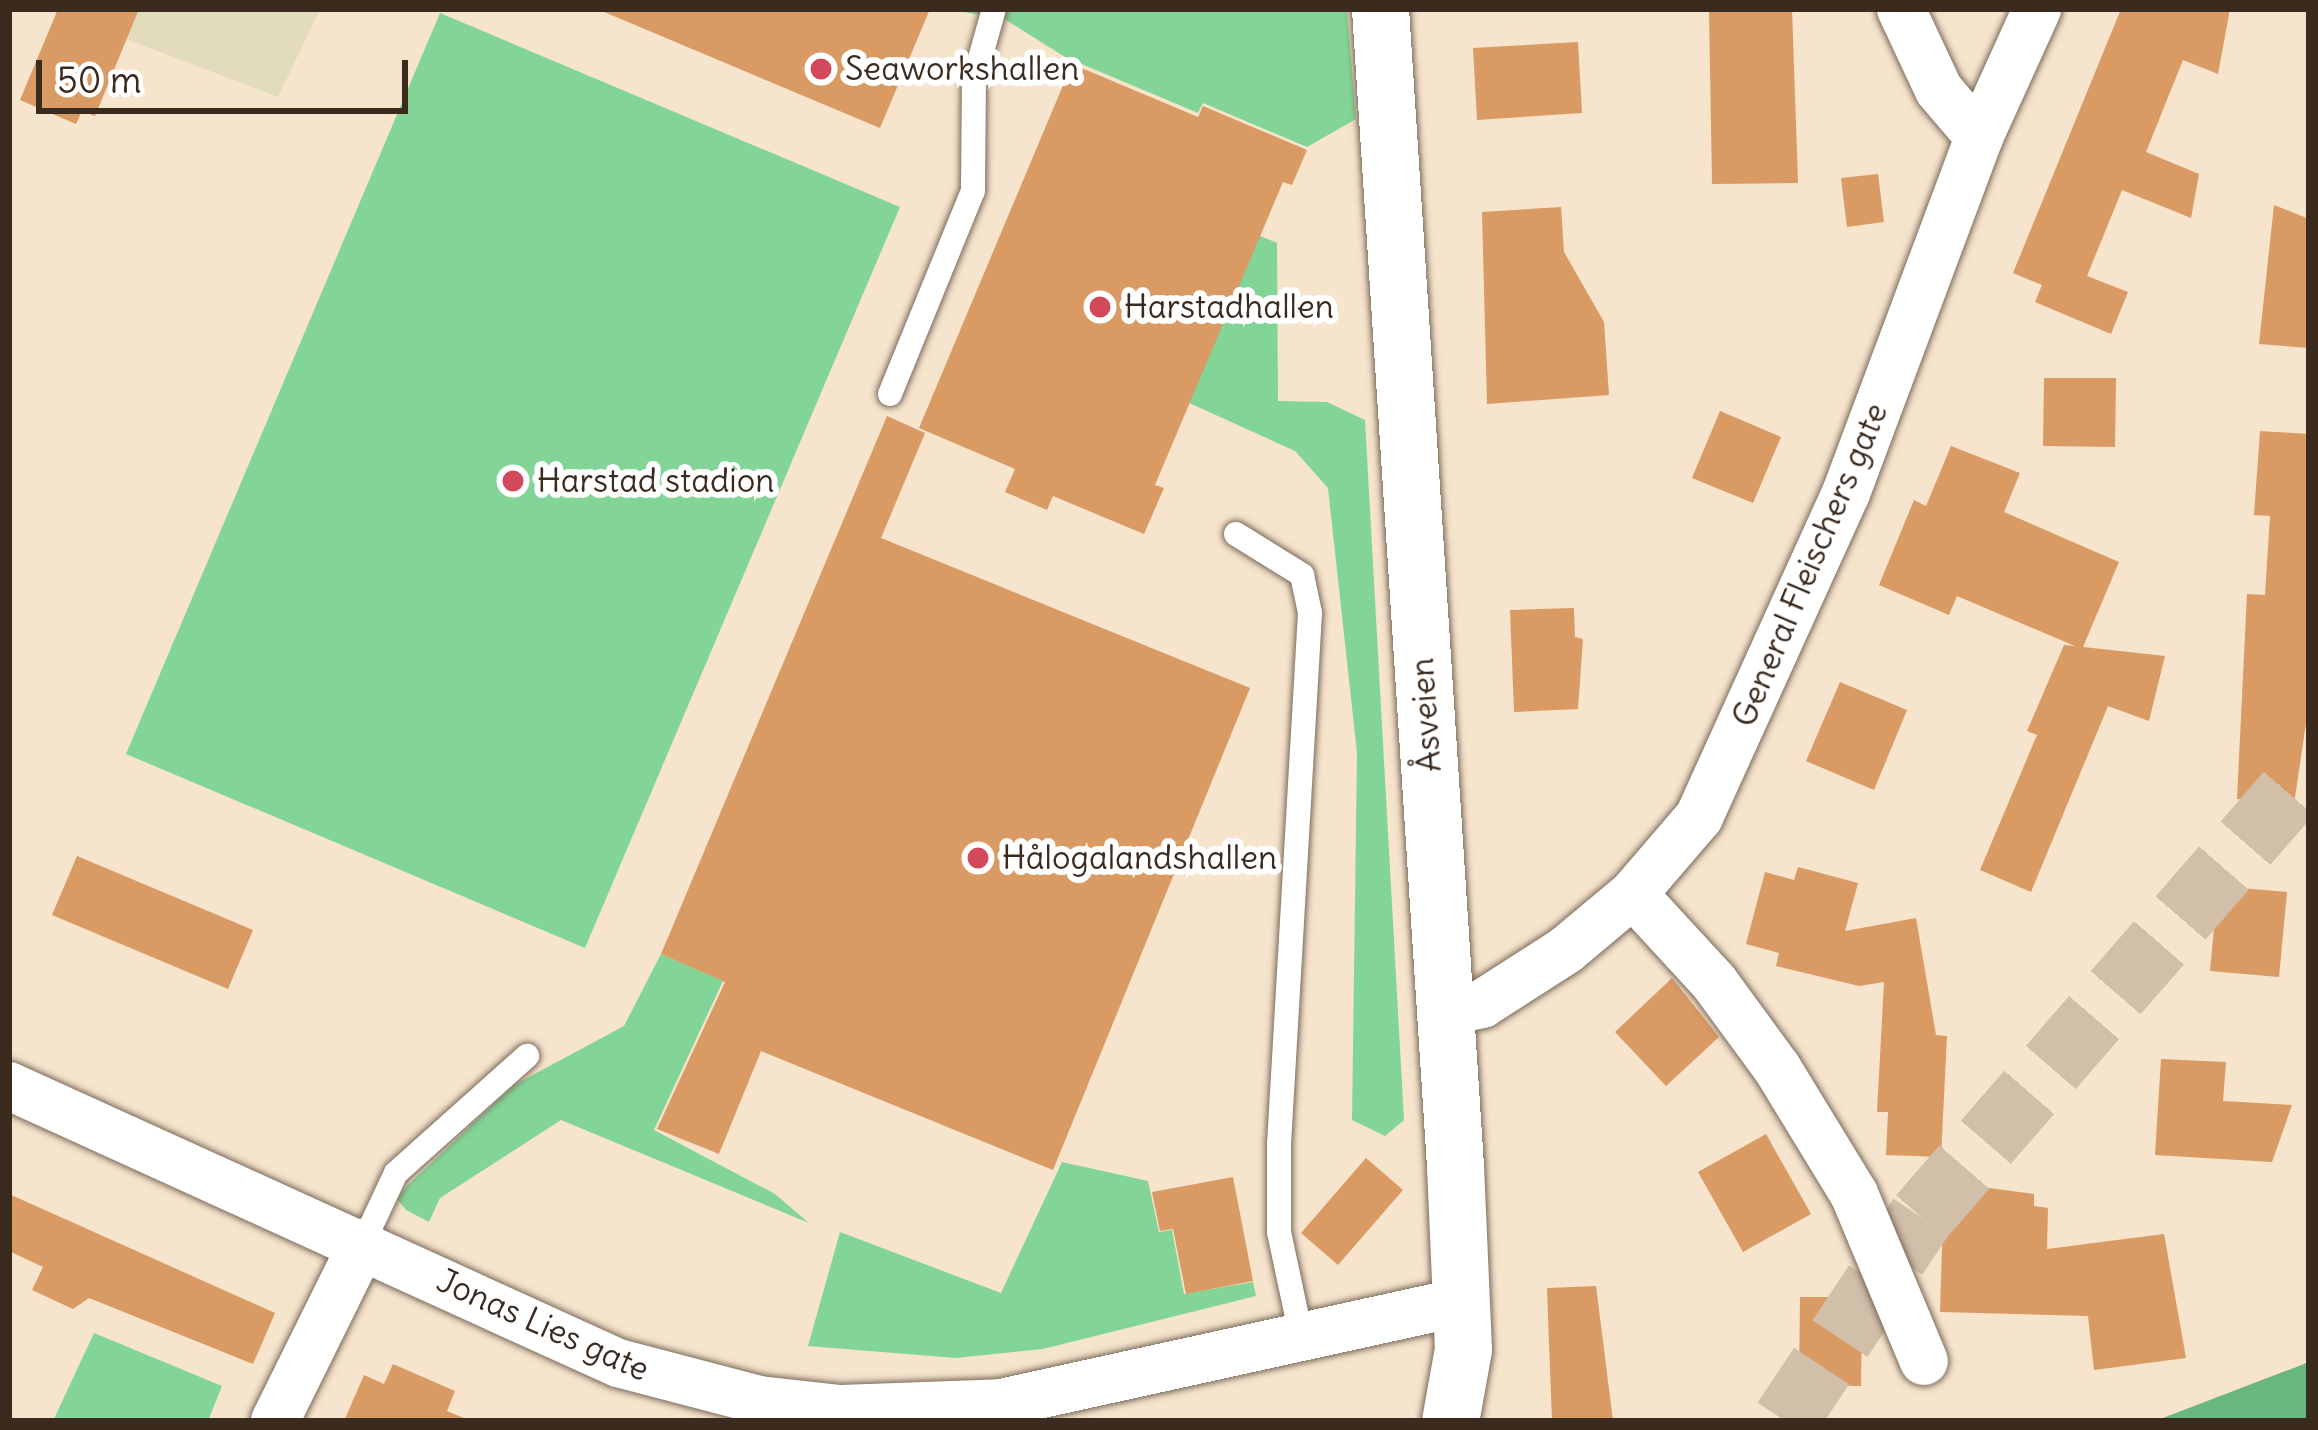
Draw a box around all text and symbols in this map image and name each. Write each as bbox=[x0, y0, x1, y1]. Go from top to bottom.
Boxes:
scale bar bbox=[42, 36, 414, 110]
place label: Seaworkshallen bbox=[845, 49, 1079, 89]
marker: Seaworkshallen bbox=[808, 56, 834, 82]
text: 50 m bbox=[57, 58, 142, 103]
place label: Harstadhallen bbox=[1124, 287, 1334, 327]
marker: Harstadhallen bbox=[1087, 294, 1113, 320]
street label: General Fleischers gate bbox=[1724, 397, 1896, 733]
place label: Harstad stadion bbox=[537, 461, 774, 501]
marker: Harstad stadion bbox=[500, 468, 526, 494]
street label: Åsveien bbox=[1402, 657, 1450, 773]
place label: Hålogalandshallen bbox=[1002, 838, 1277, 878]
marker: Hålogalandshallen bbox=[965, 845, 991, 871]
street label: Jonas Lies gate bbox=[431, 1261, 655, 1389]

